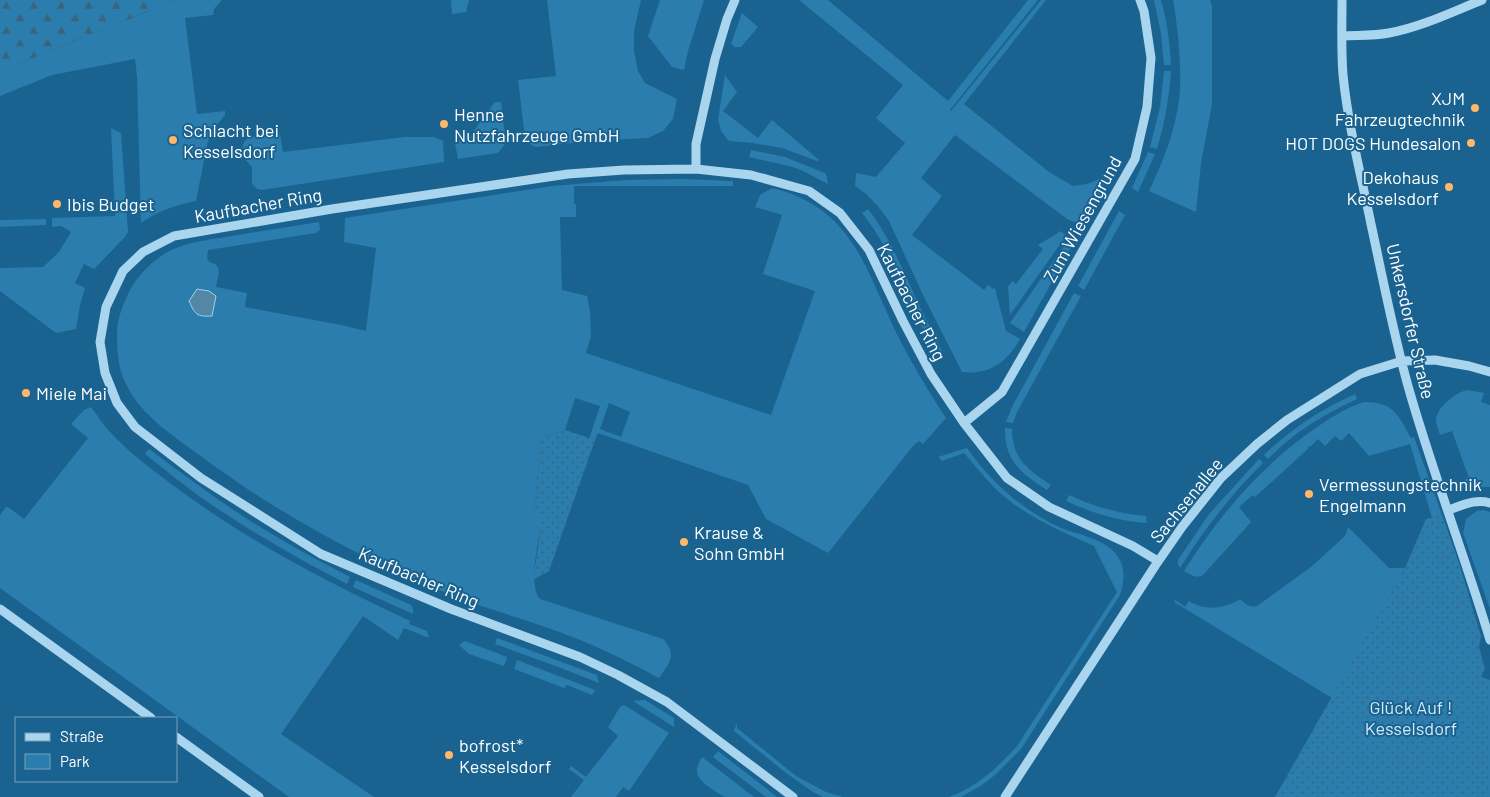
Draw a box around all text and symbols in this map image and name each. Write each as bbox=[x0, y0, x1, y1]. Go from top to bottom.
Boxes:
place label: XJM Fahrzeugtechnik bbox=[1335, 87, 1465, 130]
marker: XJM Fahrzeugtechnik bbox=[1469, 102, 1481, 114]
place label: Henne Nutzfahrzeuge GmbH bbox=[454, 103, 620, 146]
marker: Henne Nutzfahrzeuge GmbH bbox=[438, 118, 450, 130]
place label: Schlacht bei Kesselsdorf bbox=[183, 119, 279, 162]
place label: HOT DOGS Hundesalon bbox=[1285, 132, 1461, 154]
marker: Schlacht bei Kesselsdorf bbox=[167, 134, 179, 146]
marker: HOT DOGS Hundesalon bbox=[1465, 137, 1477, 149]
street label: Zum Wiesengrund bbox=[1038, 152, 1126, 286]
place label: Dekohaus Kesselsdorf bbox=[1347, 166, 1439, 209]
marker: Dekohaus Kesselsdorf bbox=[1443, 181, 1455, 193]
street label: Kaufbacher Ring bbox=[193, 183, 323, 227]
place label: Ibis Budget bbox=[67, 193, 155, 215]
marker: Ibis Budget bbox=[51, 198, 63, 210]
street label: Kaufbacher Ring bbox=[873, 240, 951, 364]
street label: Unkersdorfer Straße bbox=[1382, 241, 1440, 401]
place label: Miele Mai bbox=[36, 382, 107, 404]
marker: Miele Mai bbox=[20, 387, 32, 399]
street label: Sachsenallee bbox=[1145, 453, 1227, 547]
place label: Vermessungstechnik Engelmann bbox=[1319, 473, 1482, 516]
marker: Vermessungstechnik Engelmann bbox=[1303, 488, 1315, 500]
place label: Krause & Sohn GmbH bbox=[694, 521, 785, 564]
marker: Krause & Sohn GmbH bbox=[678, 536, 690, 548]
street label: Kaufbacher Ring bbox=[355, 542, 483, 612]
park label: Glück Auf ! Kesselsdorf bbox=[1365, 696, 1457, 739]
legend bbox=[15, 717, 178, 782]
text: Straße bbox=[60, 727, 104, 745]
place label: bofrost* Kesselsdorf bbox=[459, 734, 551, 777]
marker: bofrost* Kesselsdorf bbox=[443, 749, 455, 761]
text: Park bbox=[60, 752, 90, 770]

